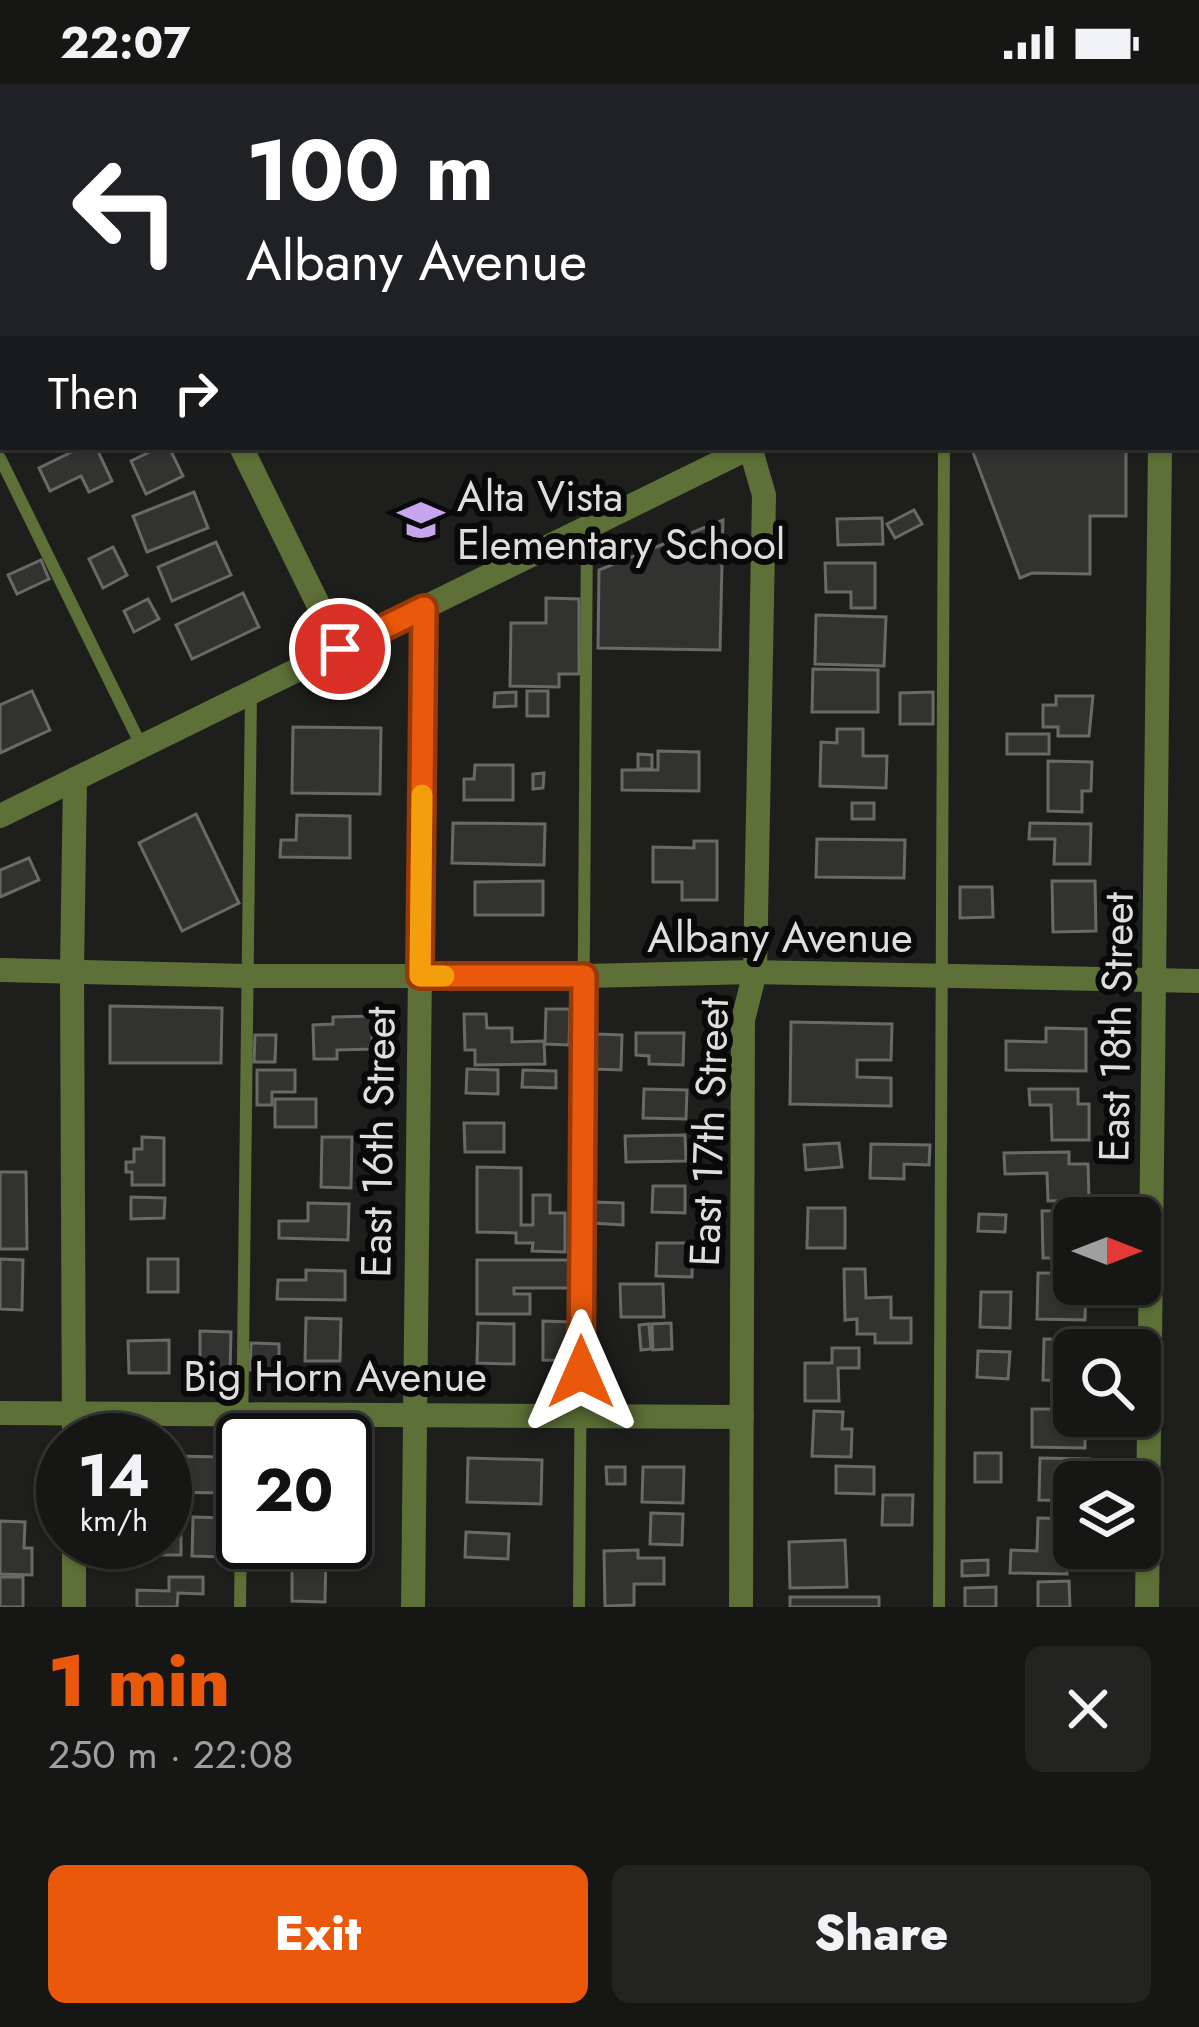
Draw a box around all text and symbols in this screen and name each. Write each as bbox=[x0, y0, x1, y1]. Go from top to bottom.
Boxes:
text: 22:07 bbox=[60, 10, 190, 75]
text: 100 m bbox=[246, 110, 494, 232]
icon: left bbox=[48, 132, 204, 288]
text: Albany Avenue bbox=[246, 222, 587, 300]
icon: right bbox=[163, 360, 229, 426]
text: Then bbox=[48, 361, 139, 426]
place label: Alta Vista Elementary School bbox=[457, 466, 786, 575]
school or university icon: Alta Vista Elementary School bbox=[396, 495, 446, 545]
pin bbox=[289, 598, 391, 700]
icon: arrive bbox=[307, 616, 373, 682]
street label: East 18th Street bbox=[1083, 892, 1149, 1162]
street label: Albany Avenue bbox=[647, 907, 913, 968]
street label: East 17th Street bbox=[674, 997, 744, 1267]
street label: East 16th Street bbox=[345, 1006, 411, 1278]
north arrow bbox=[1053, 1197, 1161, 1305]
map controls bbox=[1053, 1197, 1161, 1569]
position arrow bbox=[518, 1309, 644, 1435]
button: search bbox=[1053, 1329, 1161, 1437]
street label: Big Horn Avenue bbox=[183, 1346, 487, 1407]
speed limit sign: 20 bbox=[216, 1413, 372, 1569]
text: 14 bbox=[78, 1432, 150, 1519]
button: layers bbox=[1053, 1461, 1161, 1569]
text: km/h bbox=[80, 1499, 148, 1542]
text: 1 min bbox=[48, 1629, 230, 1733]
button: close bbox=[1025, 1646, 1151, 1772]
text: 250 m · 22:08 bbox=[48, 1726, 294, 1783]
button: Exit bbox=[48, 1865, 588, 2003]
button: Share bbox=[612, 1865, 1151, 2003]

